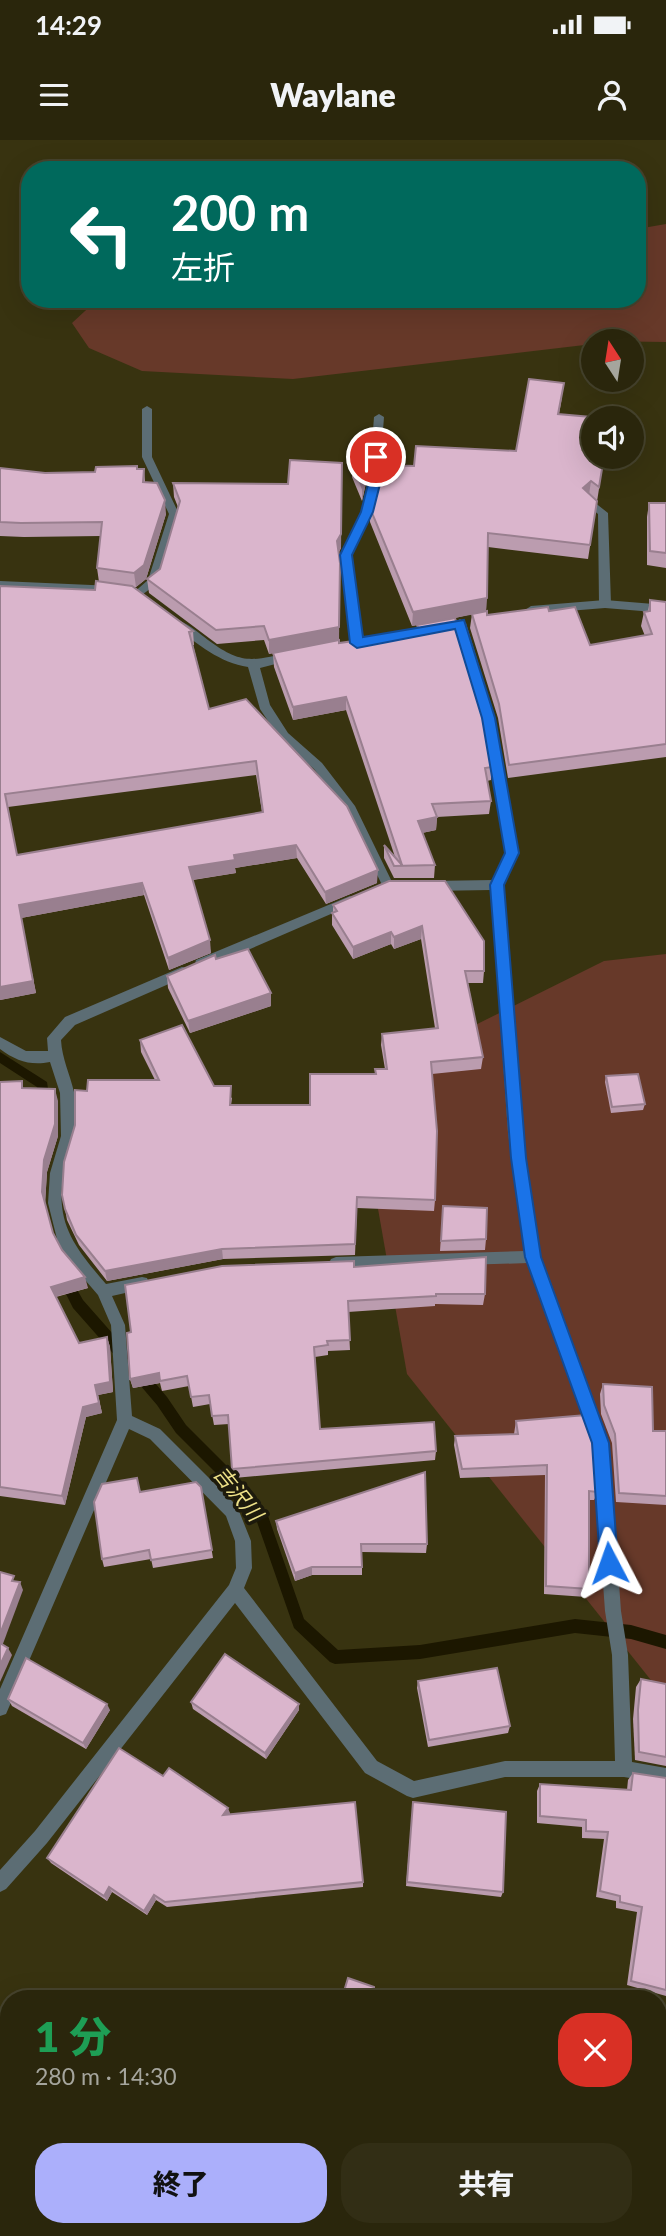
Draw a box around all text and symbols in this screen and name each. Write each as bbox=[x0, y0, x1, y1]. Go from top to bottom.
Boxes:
text: 14:29 bbox=[35, 9, 102, 41]
text: Waylane bbox=[270, 75, 396, 114]
icon: menu bbox=[35, 76, 73, 114]
icon: person bbox=[593, 76, 631, 114]
text: 200 m bbox=[171, 183, 309, 241]
icon: left bbox=[56, 189, 147, 280]
text: 左折 bbox=[171, 247, 235, 286]
north arrow bbox=[581, 329, 644, 392]
map controls bbox=[581, 329, 644, 469]
button: sound bbox=[581, 406, 644, 469]
pin bbox=[346, 427, 406, 487]
icon: arrive bbox=[357, 438, 395, 476]
water label: 吉沢川 bbox=[209, 1461, 270, 1527]
position arrow bbox=[572, 1526, 646, 1600]
text: 1 分 bbox=[35, 2011, 111, 2061]
button: close bbox=[558, 2013, 632, 2087]
text: 280 m · 14:30 bbox=[35, 2062, 177, 2090]
button: 終了 bbox=[35, 2143, 327, 2223]
button: 共有 bbox=[341, 2143, 632, 2223]

